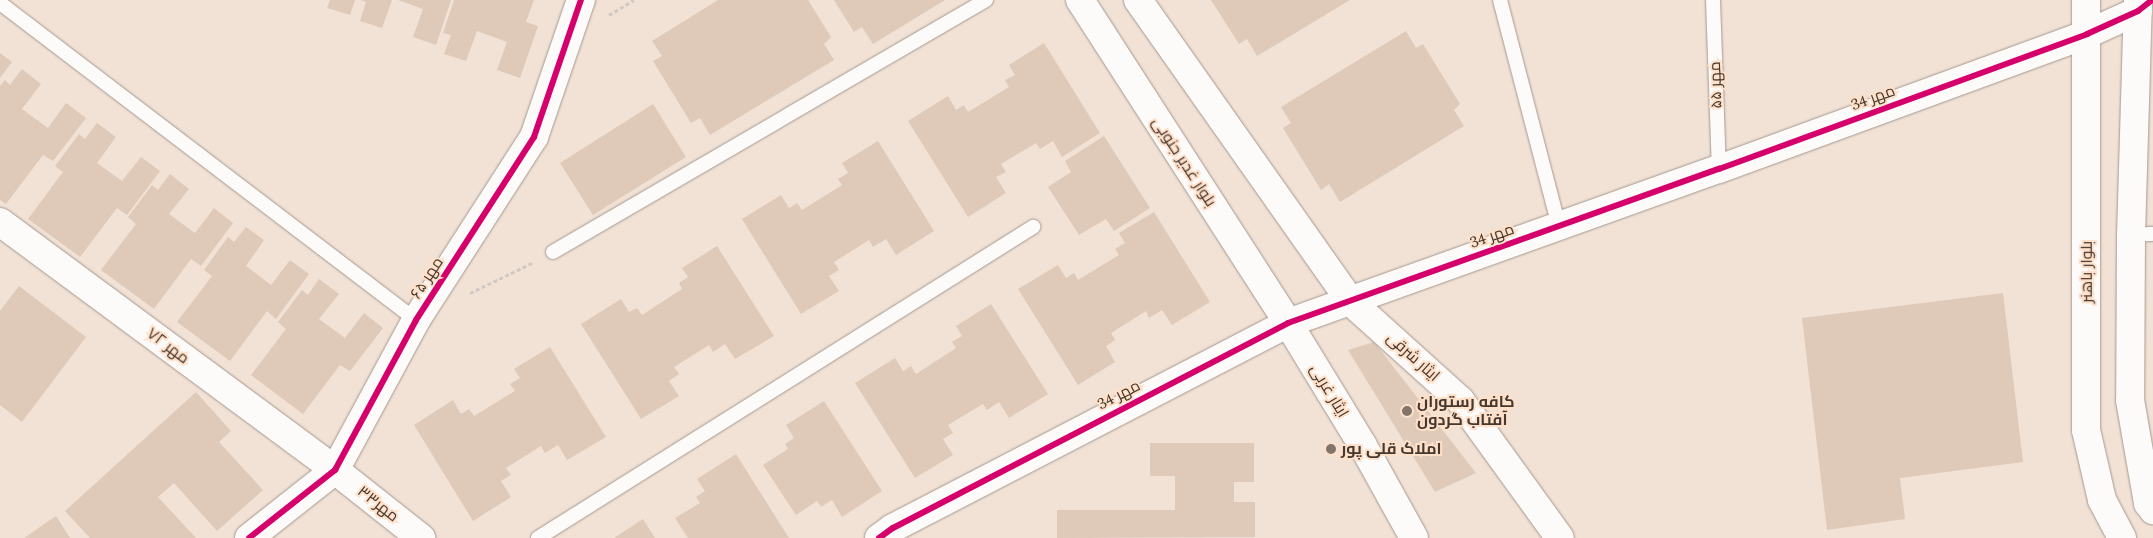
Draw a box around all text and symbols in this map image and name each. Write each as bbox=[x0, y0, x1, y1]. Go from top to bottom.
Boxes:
street label: مهر ۵۵ bbox=[1706, 61, 1726, 109]
street label: مهر 34 bbox=[1848, 81, 1898, 115]
street label: بلوار غدیر جنوبی bbox=[1148, 113, 1220, 211]
street label: مهر 34 bbox=[1467, 219, 1517, 253]
street label: بلوار باهنر bbox=[2077, 241, 2097, 303]
street label: مهر ۶۵ bbox=[406, 253, 448, 303]
street label: مهر ۷۲ bbox=[143, 324, 193, 368]
street label: ایثار شرقی bbox=[1383, 328, 1443, 386]
street label: ایثار غربی bbox=[1306, 361, 1352, 421]
street label: مهر 34 bbox=[1094, 376, 1144, 414]
place label: کافه رستوران آفتاب گردون bbox=[1417, 392, 1515, 430]
marker: کافه رستوران آفتاب گردون bbox=[1401, 405, 1413, 417]
place label: املاک قلی پور bbox=[1341, 439, 1442, 459]
marker: املاک قلی پور bbox=[1325, 443, 1337, 455]
street label: مهر۳۳ bbox=[353, 482, 403, 526]

